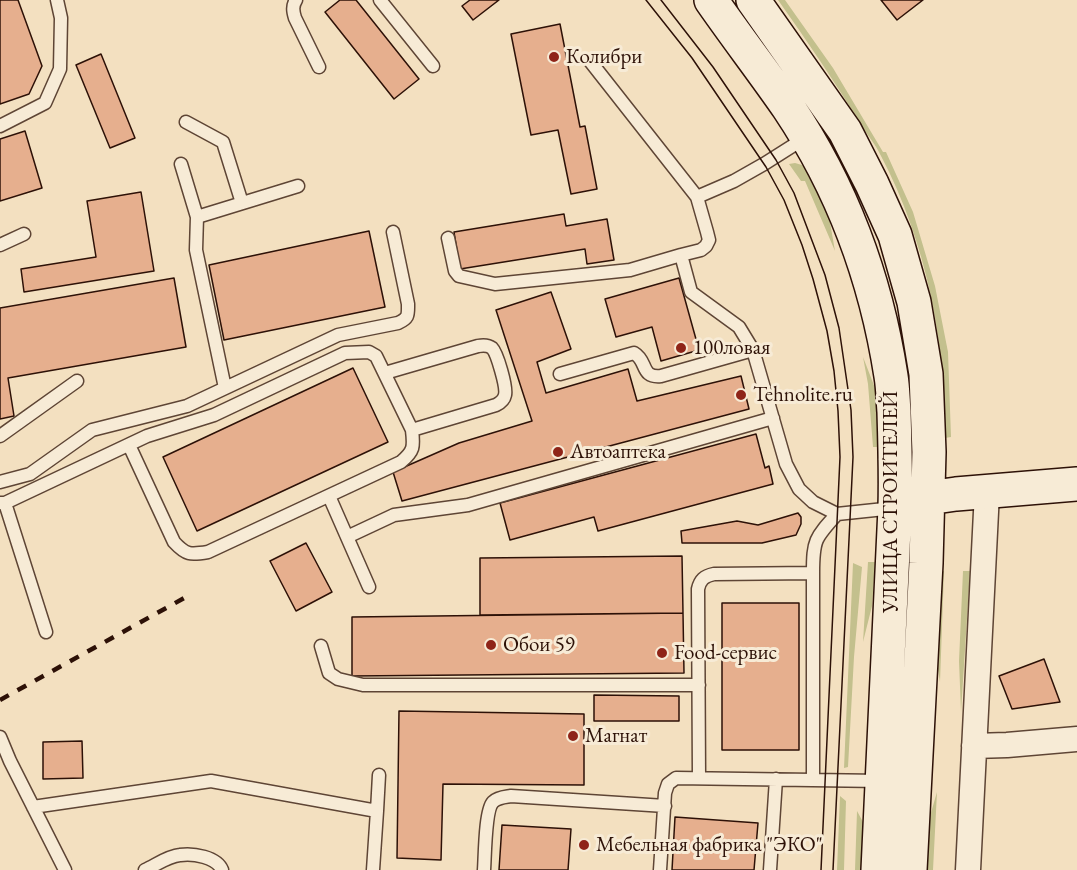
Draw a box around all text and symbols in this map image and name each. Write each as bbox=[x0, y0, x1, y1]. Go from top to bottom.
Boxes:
place label: Колибри bbox=[566, 44, 642, 70]
marker: Колибри bbox=[547, 50, 561, 64]
place label: 100ловая bbox=[693, 335, 770, 361]
marker: 100ловая bbox=[674, 341, 688, 355]
place label: Tehnolite.ru bbox=[753, 382, 853, 408]
marker: Tehnolite.ru bbox=[734, 388, 748, 402]
street label: УЛИЦА СТРОИТЕЛЕЙ bbox=[878, 391, 904, 613]
place label: Автоаптека bbox=[570, 439, 666, 465]
marker: Автоаптека bbox=[551, 445, 565, 459]
place label: Обои 59 bbox=[503, 632, 575, 658]
marker: Обои 59 bbox=[484, 638, 498, 652]
place label: Food-сервис bbox=[674, 640, 777, 666]
marker: Food-сервис bbox=[655, 646, 669, 660]
place label: Магнат bbox=[585, 723, 647, 749]
marker: Магнат bbox=[566, 729, 580, 743]
place label: Мебельная фабрика "ЭКО" bbox=[596, 832, 823, 858]
marker: Мебельная фабрика "ЭКО" bbox=[577, 838, 591, 852]

